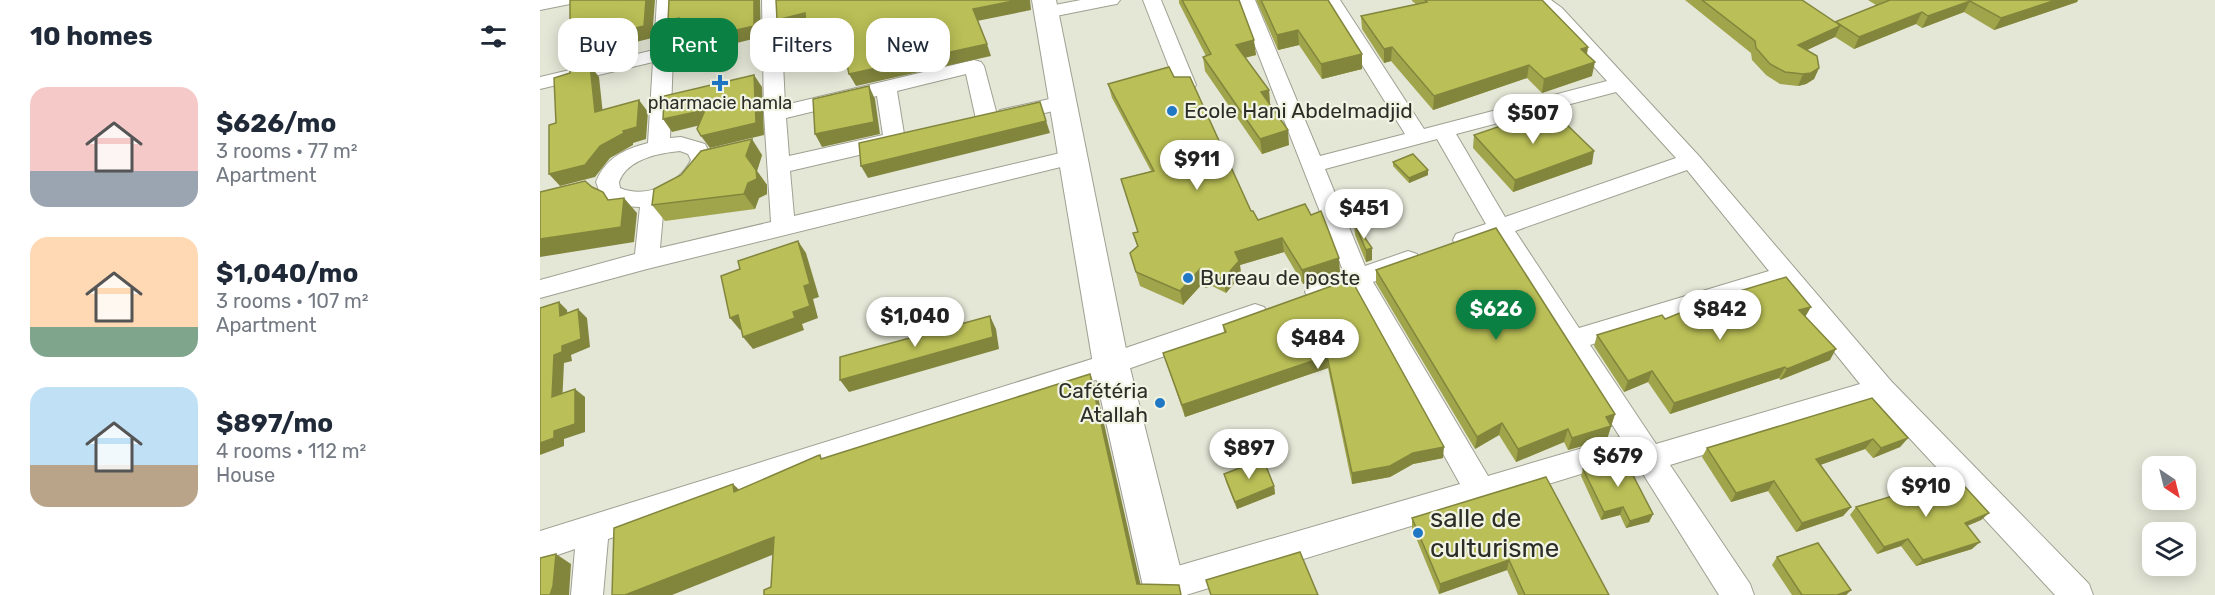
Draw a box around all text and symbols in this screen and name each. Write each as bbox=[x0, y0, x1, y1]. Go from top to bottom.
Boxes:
chip: Buy bbox=[558, 18, 638, 72]
chip: Rent bbox=[650, 18, 738, 72]
chip: Filters bbox=[750, 18, 854, 72]
chip: New bbox=[866, 18, 950, 72]
icon: filters bbox=[477, 20, 510, 53]
text: 10 homes bbox=[30, 21, 153, 52]
marker: pharmacie hamla bbox=[713, 76, 727, 90]
place label: pharmacie hamla bbox=[648, 92, 792, 114]
pin: $507 bbox=[1497, 94, 1569, 145]
place label: Ecole Hani Abdelmadjid bbox=[1184, 98, 1413, 123]
text: $507 bbox=[1507, 101, 1559, 125]
marker: Ecole Hani Abdelmadjid bbox=[1165, 104, 1179, 118]
text: $626/mo bbox=[216, 108, 336, 139]
icon: home bbox=[78, 111, 150, 183]
text: 3 rooms · 77 m² bbox=[216, 139, 358, 163]
pin: $911 bbox=[1161, 140, 1233, 191]
text: $911 bbox=[1174, 147, 1220, 171]
text: Apartment bbox=[216, 163, 317, 187]
pin: $451 bbox=[1328, 189, 1400, 240]
text: $451 bbox=[1339, 196, 1389, 220]
text: $1,040/mo bbox=[216, 258, 358, 289]
icon: home bbox=[78, 261, 150, 333]
place label: Bureau de poste bbox=[1200, 265, 1360, 290]
marker: Bureau de poste bbox=[1181, 271, 1195, 285]
text: 3 rooms · 107 m² bbox=[216, 289, 369, 313]
pin: $626 bbox=[1460, 290, 1532, 341]
pin: $842 bbox=[1684, 290, 1756, 341]
pin: $1,040 bbox=[866, 297, 964, 348]
text: $626 bbox=[1470, 297, 1522, 321]
text: $842 bbox=[1693, 297, 1747, 321]
text: $1,040 bbox=[880, 304, 950, 328]
text: Apartment bbox=[216, 313, 317, 337]
pin: $484 bbox=[1282, 319, 1354, 370]
text: $484 bbox=[1291, 326, 1345, 350]
place label: Cafétéria Atallah bbox=[1058, 378, 1148, 427]
marker: Cafétéria Atallah bbox=[1153, 396, 1167, 410]
text: $897/mo bbox=[216, 408, 333, 439]
icon: home bbox=[78, 411, 150, 483]
pin: $897 bbox=[1213, 429, 1285, 480]
text: $897 bbox=[1223, 436, 1275, 460]
pin: $679 bbox=[1582, 437, 1654, 488]
text: 4 rooms · 112 m² bbox=[216, 439, 366, 463]
text: $679 bbox=[1593, 444, 1643, 468]
north arrow bbox=[2142, 456, 2196, 510]
map controls bbox=[2142, 456, 2196, 576]
text: House bbox=[216, 463, 275, 487]
pin: $910 bbox=[1890, 467, 1962, 518]
text: $910 bbox=[1901, 474, 1951, 498]
place label: salle de culturisme bbox=[1430, 503, 1559, 564]
button: layers bbox=[2142, 522, 2196, 576]
marker: salle de culturisme bbox=[1411, 526, 1425, 540]

